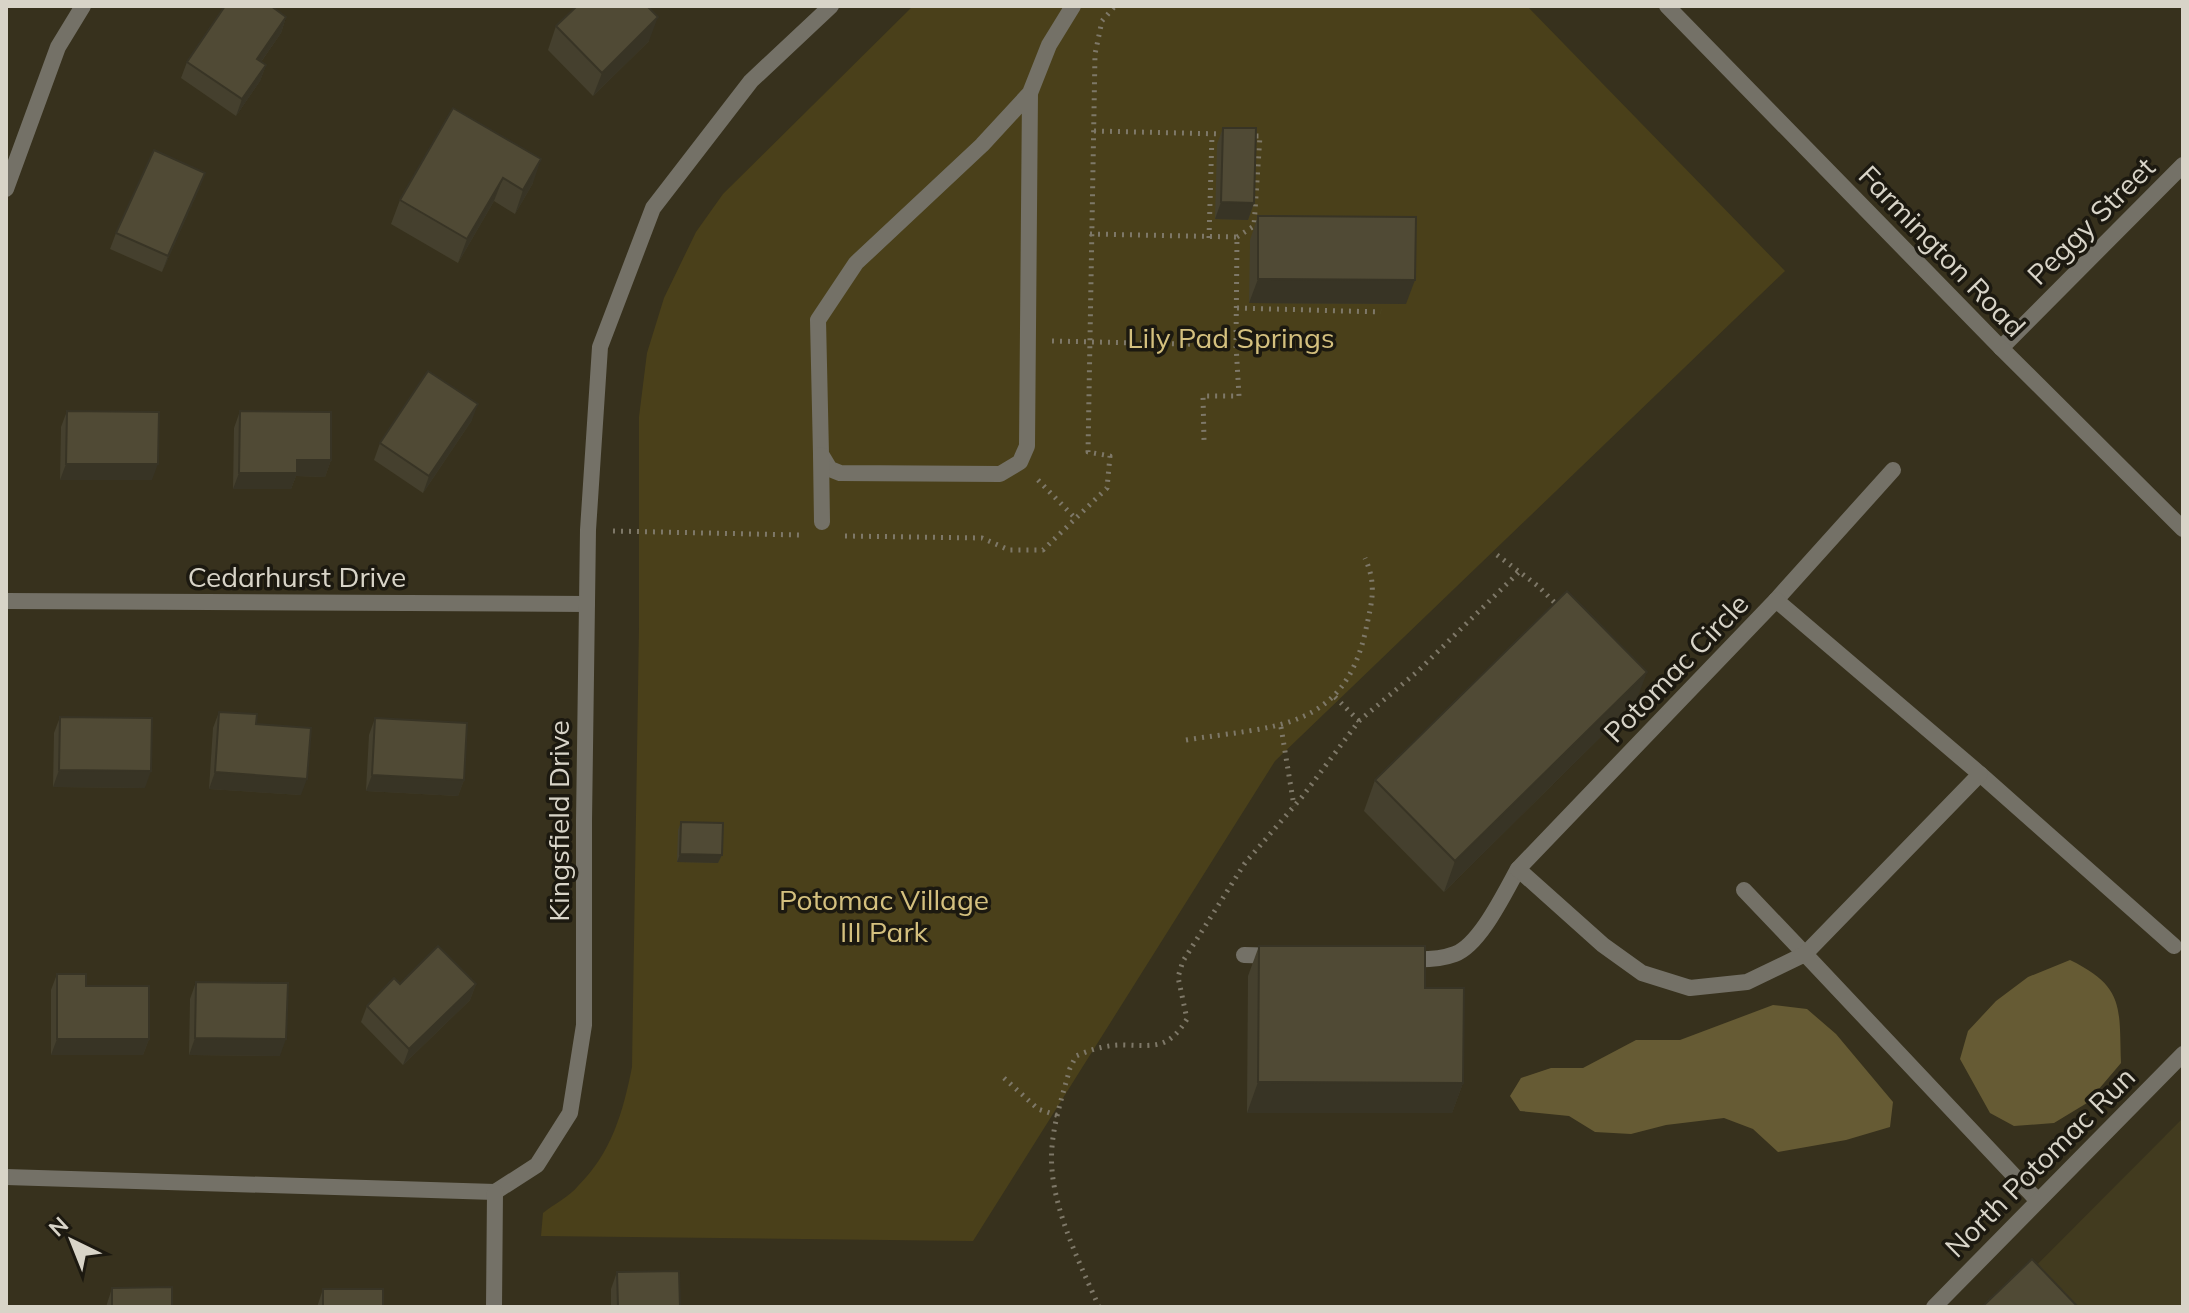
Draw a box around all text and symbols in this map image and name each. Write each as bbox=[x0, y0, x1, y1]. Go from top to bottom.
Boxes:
street label: Peggy Street bbox=[2020, 149, 2162, 292]
street label: Farmington Road bbox=[1852, 158, 2033, 344]
park label: Lily Pad Springs bbox=[1127, 320, 1335, 355]
street label: Cedarhurst Drive bbox=[188, 559, 406, 594]
street label: Potomac Circle bbox=[1596, 586, 1755, 749]
street label: Kingsfield Drive bbox=[541, 720, 576, 922]
park label: Potomac Village III Park bbox=[779, 882, 989, 949]
street label: North Potomac Run bbox=[1937, 1059, 2142, 1264]
north arrow bbox=[32, 1201, 112, 1281]
text: N bbox=[43, 1210, 74, 1242]

